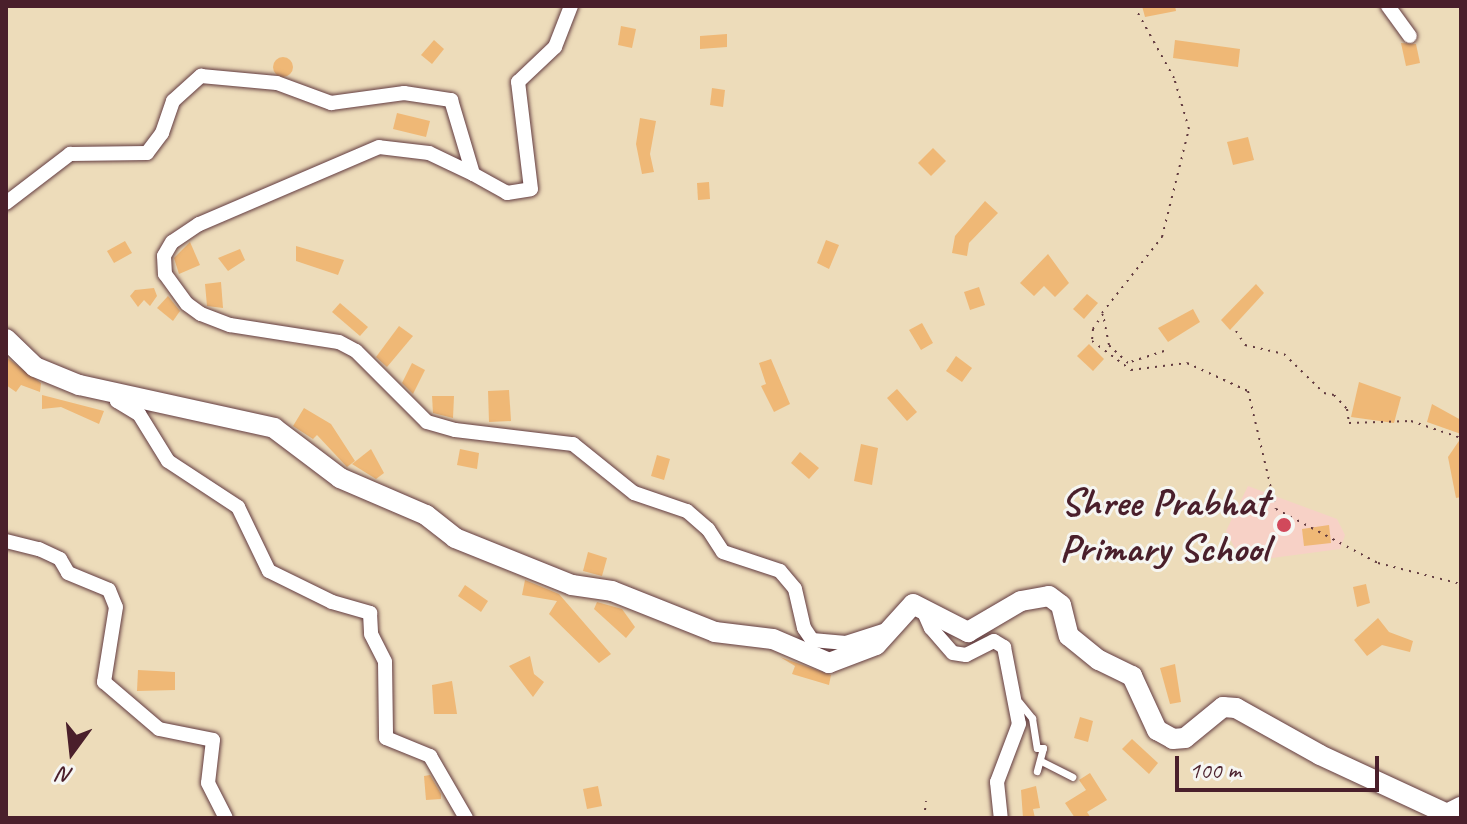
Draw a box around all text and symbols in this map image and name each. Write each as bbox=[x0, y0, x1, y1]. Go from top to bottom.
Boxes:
place label: Shree Prabhat Primary School bbox=[1060, 478, 1268, 572]
marker: Shree Prabhat Primary School bbox=[1275, 516, 1293, 534]
north arrow bbox=[32, 712, 112, 792]
scale bar bbox=[1179, 740, 1383, 790]
text: 100 m bbox=[1189, 755, 1241, 785]
text: N bbox=[56, 760, 76, 790]

